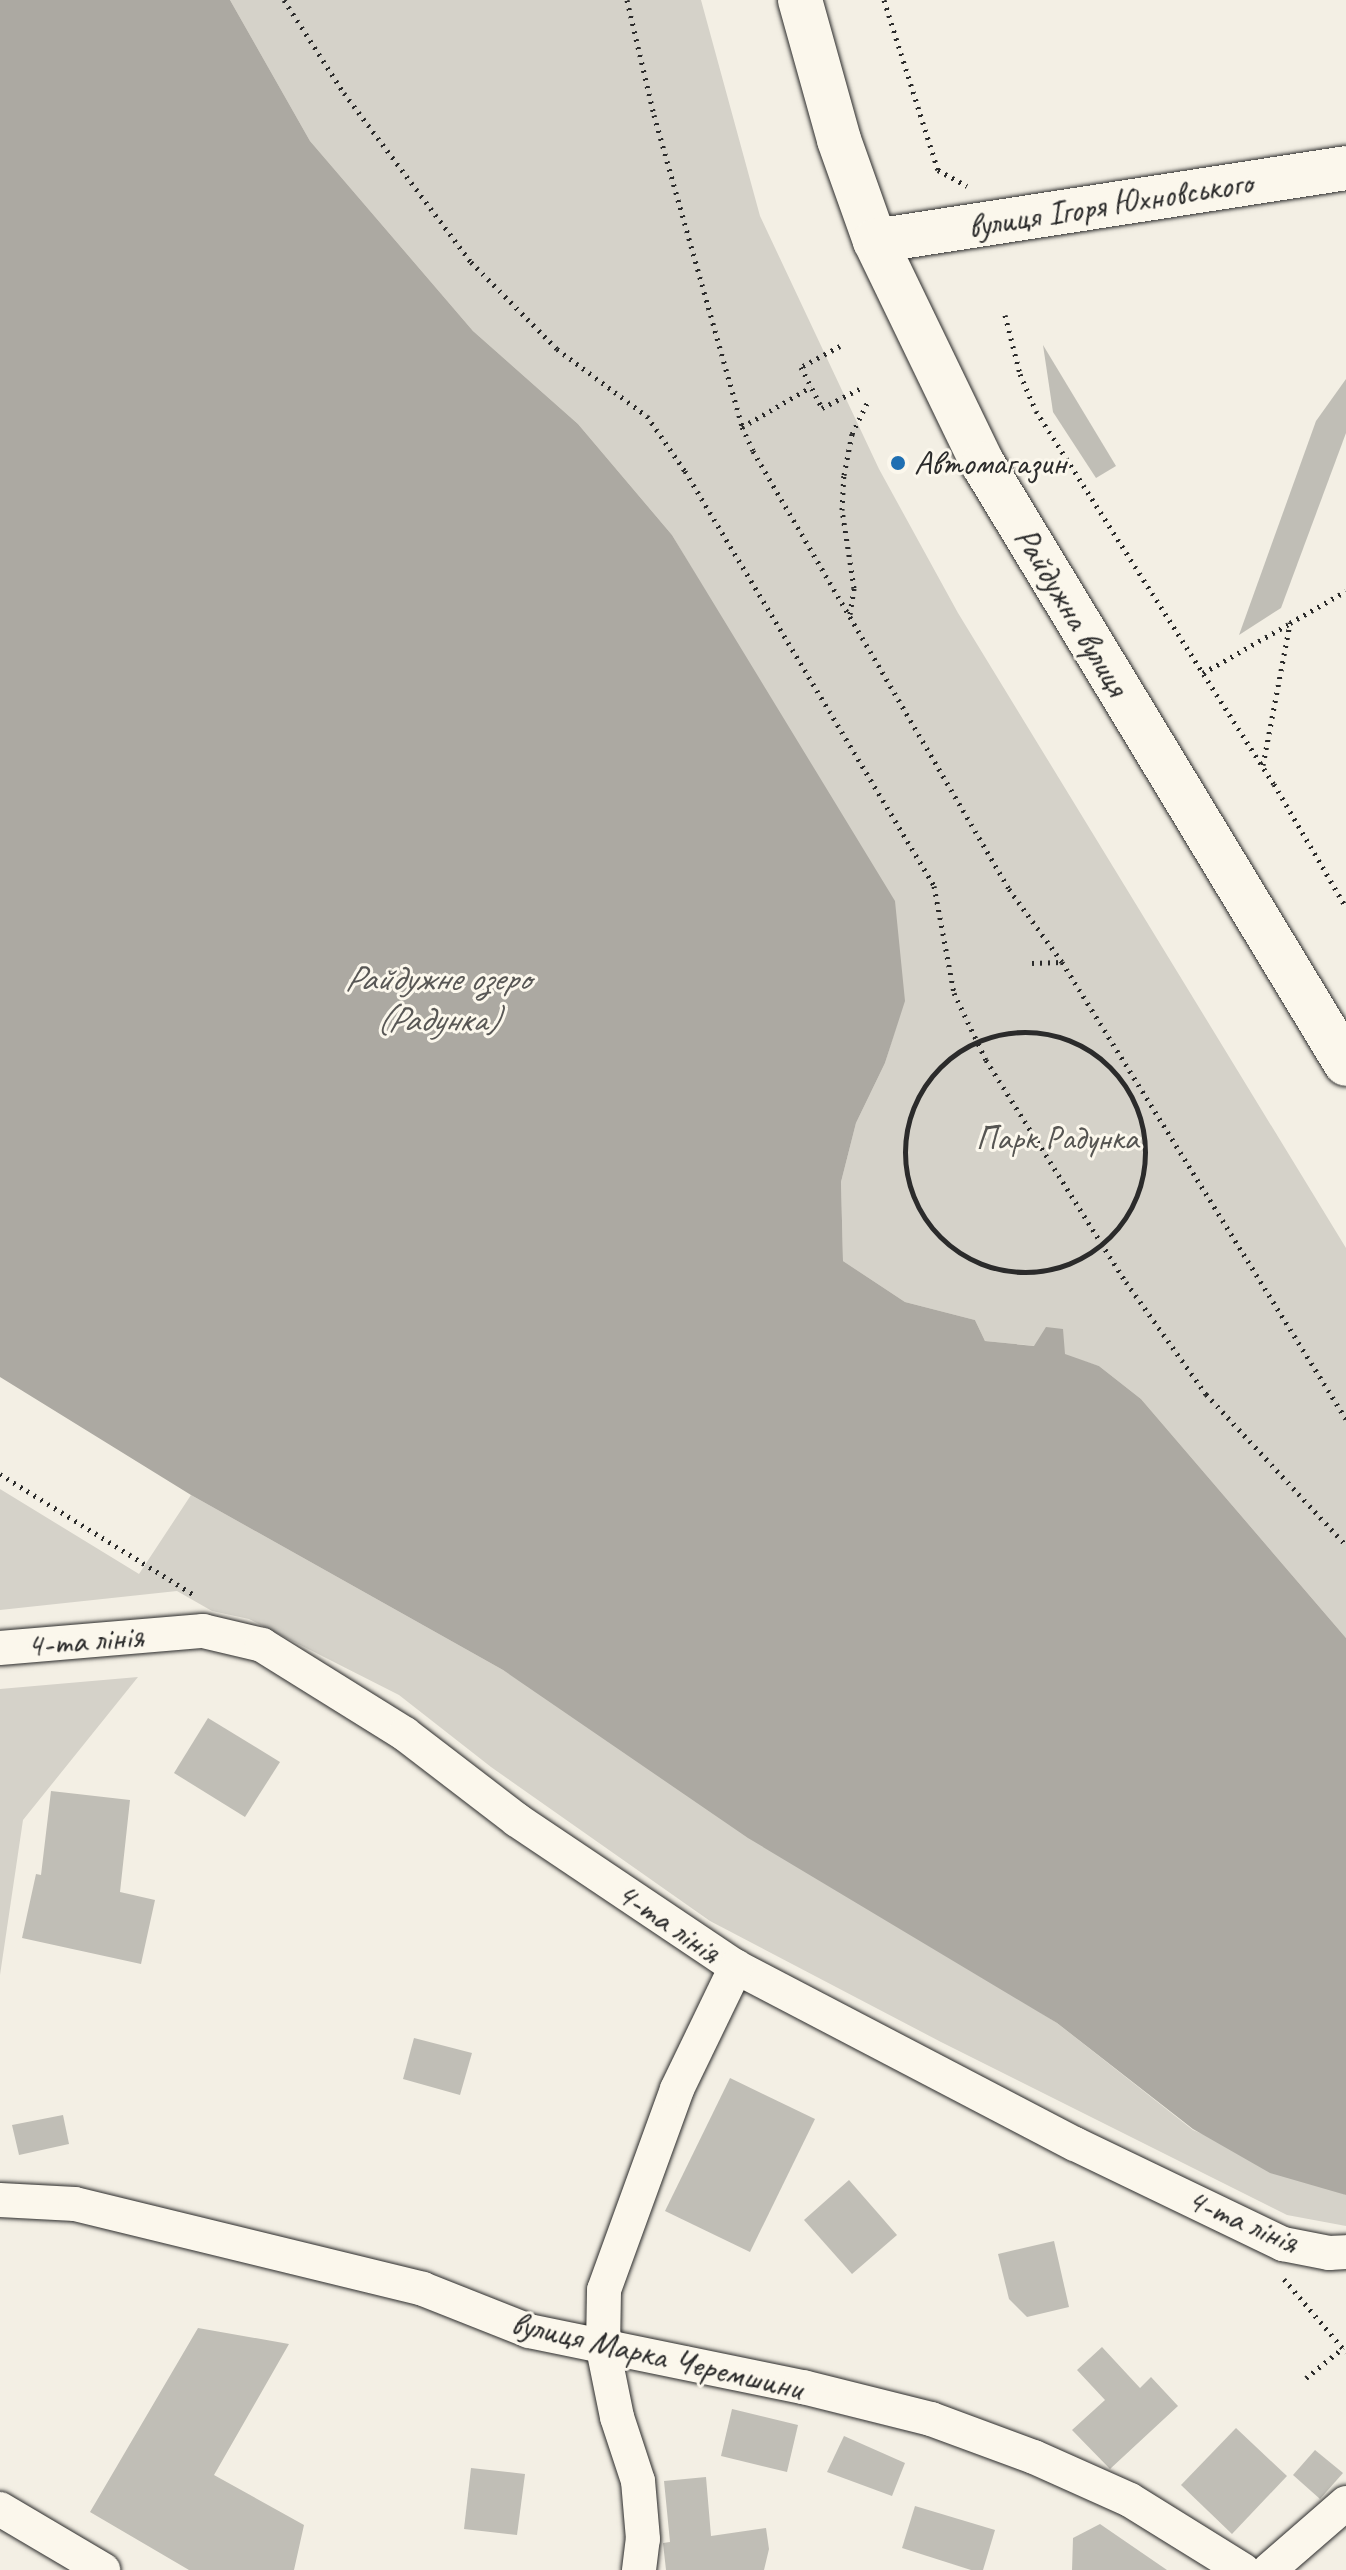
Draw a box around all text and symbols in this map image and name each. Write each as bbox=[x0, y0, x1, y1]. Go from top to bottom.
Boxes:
street label: вулиця Ігоря Юхновського bbox=[966, 162, 1254, 246]
place label: Автомагазин bbox=[914, 443, 1066, 483]
marker: Автомагазин bbox=[889, 454, 907, 472]
street label: Райдужна вулиця bbox=[1005, 518, 1139, 704]
water label: Райдужне озеро (Радунка) bbox=[345, 956, 529, 1041]
park label: Парк Радунка bbox=[976, 1118, 1138, 1158]
street label: 4-та лінія bbox=[24, 1614, 146, 1666]
street label: 4-та лінія bbox=[608, 1872, 730, 1972]
street label: 4-та лінія bbox=[1180, 2178, 1306, 2262]
street label: вулиця Марка Черемшини bbox=[508, 2302, 806, 2408]

